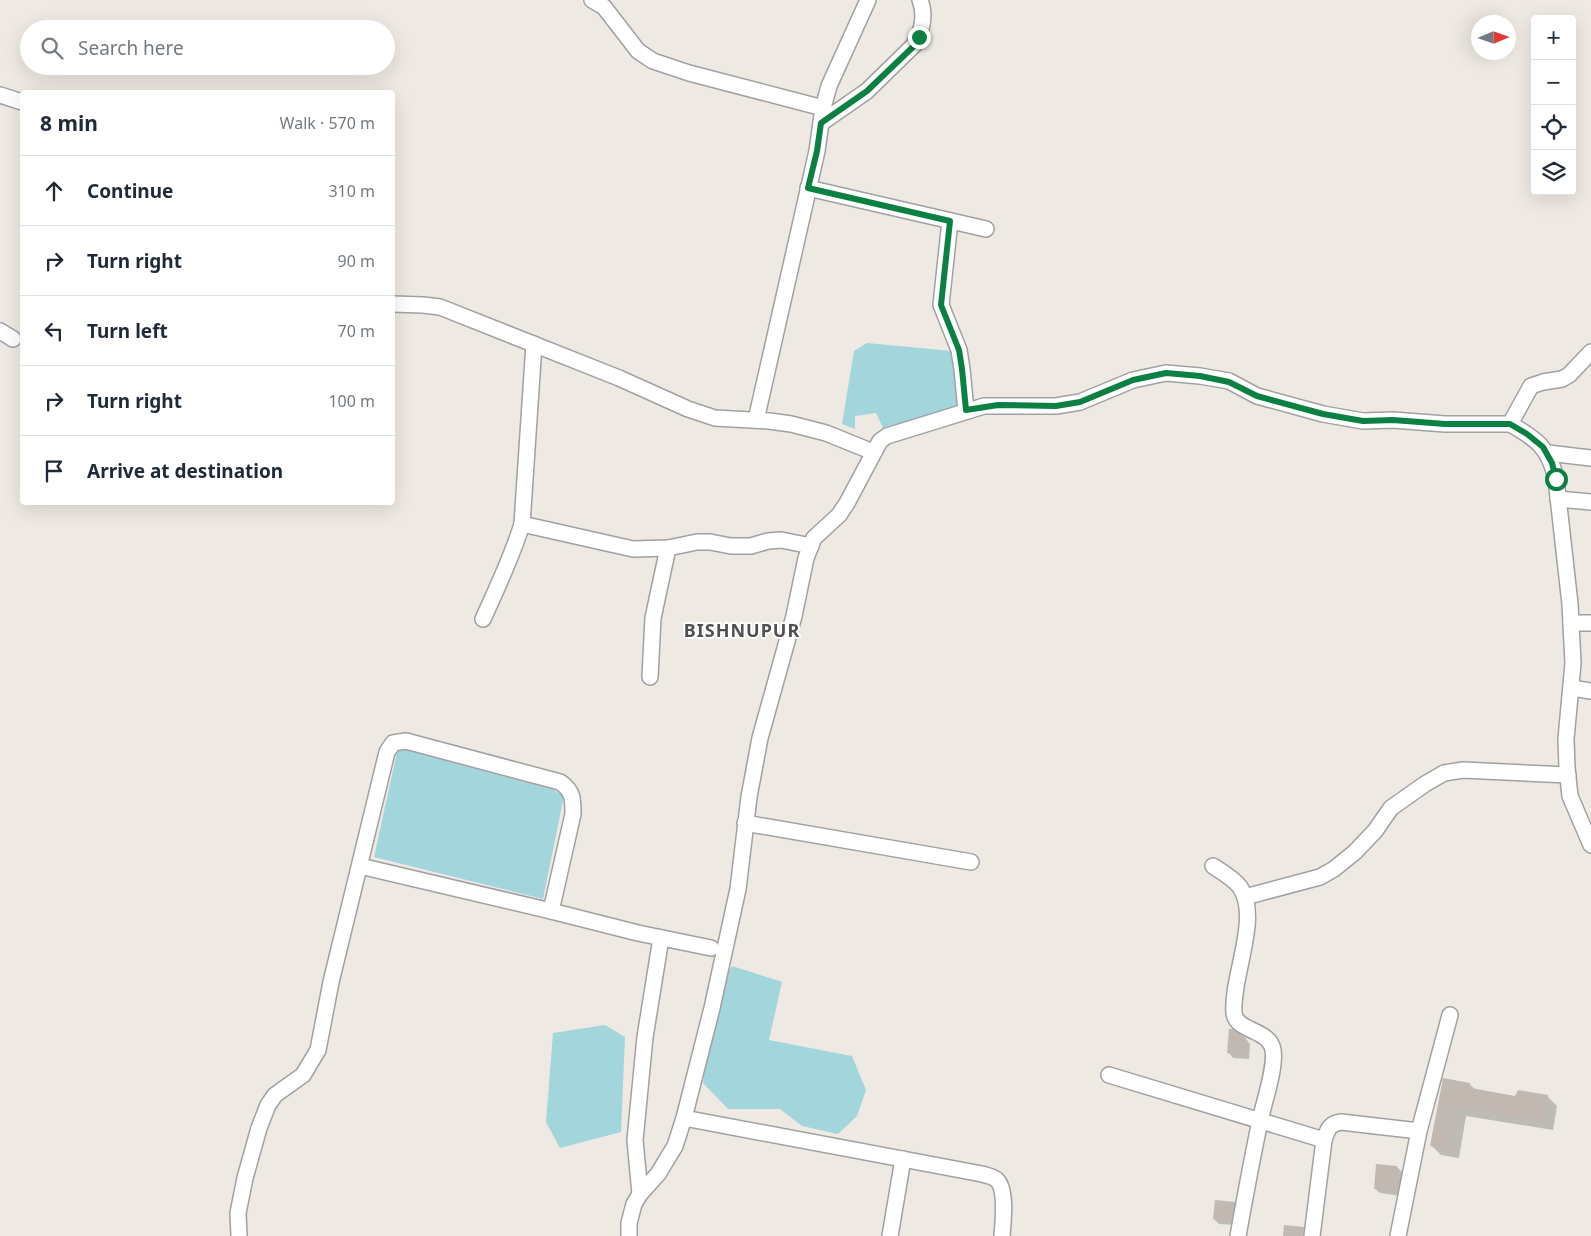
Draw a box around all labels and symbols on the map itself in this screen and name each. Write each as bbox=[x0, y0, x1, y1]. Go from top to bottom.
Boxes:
north arrow bbox=[1471, 15, 1516, 60]
route end bbox=[908, 26, 931, 49]
route start bbox=[1545, 468, 1568, 491]
district label: BISHNUPUR bbox=[684, 618, 800, 642]

